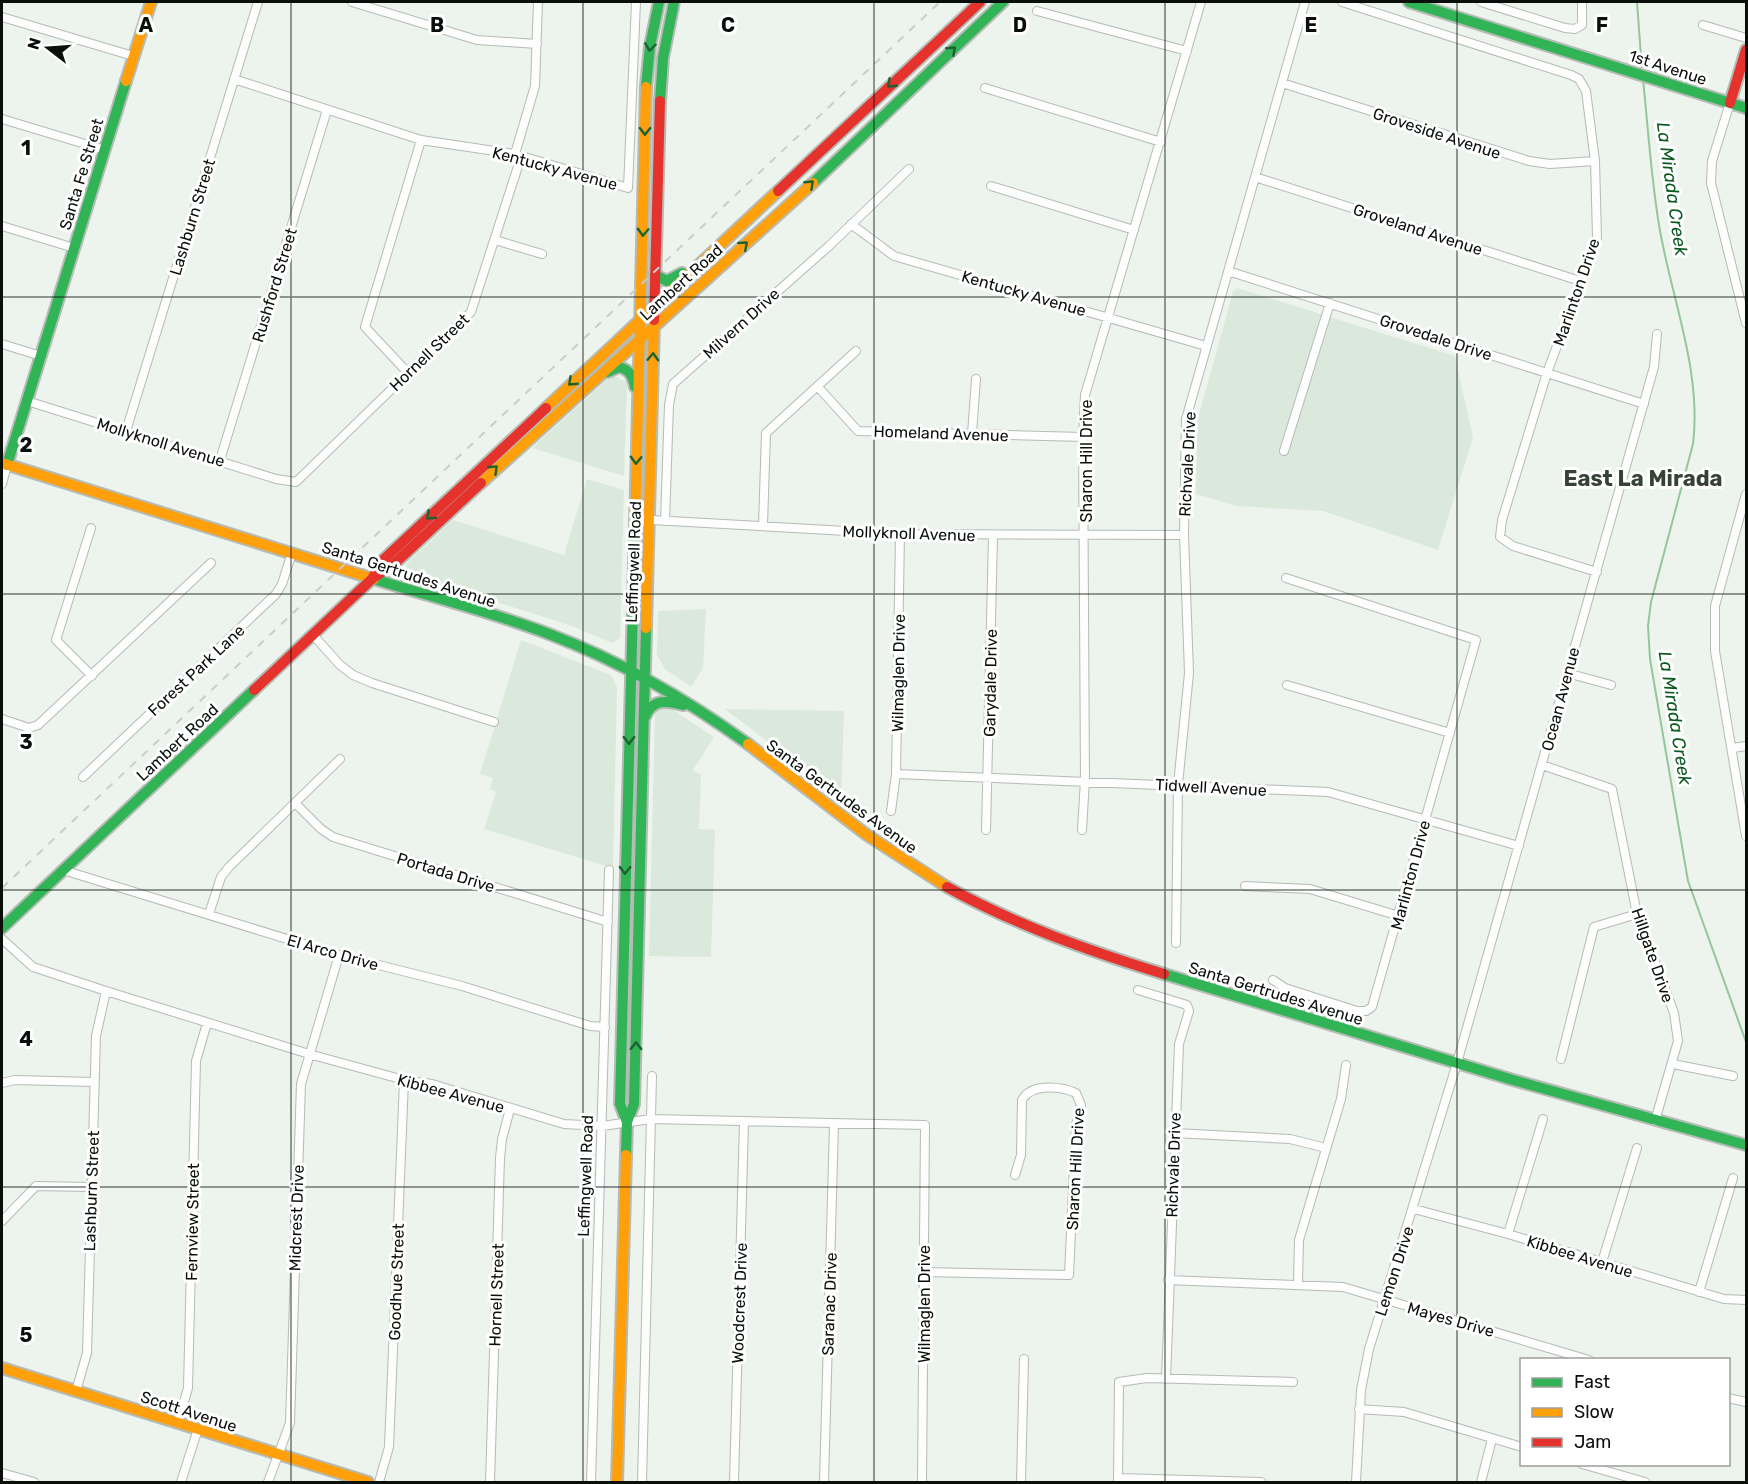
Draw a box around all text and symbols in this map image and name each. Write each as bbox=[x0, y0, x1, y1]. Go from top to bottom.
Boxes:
text: A bbox=[139, 13, 154, 37]
text: B bbox=[430, 13, 444, 37]
text: C bbox=[721, 13, 735, 37]
text: D bbox=[1013, 13, 1027, 37]
text: E bbox=[1305, 13, 1317, 37]
text: F bbox=[1596, 13, 1608, 37]
north arrow bbox=[18, 18, 78, 78]
text: N bbox=[23, 35, 45, 52]
one-way arrow bbox=[644, 43, 656, 52]
street label: 1st Avenue bbox=[1626, 46, 1709, 89]
one-way arrow bbox=[944, 47, 955, 58]
one-way arrow bbox=[888, 77, 898, 88]
street label: Groveside Avenue bbox=[1371, 104, 1503, 163]
street label: Santa Fe Street bbox=[55, 116, 107, 232]
water label: La Mirada Creek bbox=[1652, 121, 1692, 258]
one-way arrow bbox=[639, 127, 651, 136]
text: 1 bbox=[21, 136, 31, 160]
street label: Kentucky Avenue bbox=[490, 143, 619, 194]
street label: Lashburn Street bbox=[166, 157, 219, 278]
one-way arrow bbox=[803, 181, 814, 192]
street label: Groveland Avenue bbox=[1351, 200, 1485, 259]
street label: Rushford Street bbox=[248, 226, 301, 345]
one-way arrow bbox=[636, 227, 649, 236]
street label: Marlinton Drive bbox=[1549, 236, 1604, 348]
street label: Lambert Road bbox=[636, 240, 727, 324]
one-way arrow bbox=[737, 241, 748, 252]
street label: Kentucky Avenue bbox=[959, 267, 1088, 320]
street label: Milvern Drive bbox=[699, 284, 783, 363]
street label: Hornell Street bbox=[386, 310, 473, 395]
street label: Grovedale Drive bbox=[1377, 310, 1494, 365]
one-way arrow bbox=[647, 352, 659, 361]
one-way arrow bbox=[568, 374, 579, 385]
street label: Sharon Hill Drive bbox=[1077, 400, 1096, 522]
street label: Richvale Drive bbox=[1175, 411, 1200, 517]
street label: Mollyknoll Avenue bbox=[95, 414, 227, 471]
street label: Homeland Avenue bbox=[873, 422, 1009, 445]
text: 2 bbox=[20, 433, 33, 457]
one-way arrow bbox=[630, 456, 642, 465]
one-way arrow bbox=[487, 465, 498, 476]
district label: East La Mirada bbox=[1563, 465, 1723, 492]
street label: Leffingwell Road bbox=[622, 501, 645, 623]
one-way arrow bbox=[427, 508, 438, 519]
street label: Mollyknoll Avenue bbox=[842, 522, 976, 545]
street label: Santa Gertrudes Avenue bbox=[320, 537, 498, 612]
street label: Wilmaglen Drive bbox=[888, 614, 909, 732]
street label: Forest Park Lane bbox=[144, 621, 249, 720]
street label: Garydale Drive bbox=[980, 629, 1001, 737]
street label: Ocean Avenue bbox=[1537, 645, 1583, 753]
water label: La Mirada Creek bbox=[1654, 650, 1697, 787]
street label: Lambert Road bbox=[133, 700, 222, 785]
text: 3 bbox=[19, 730, 33, 754]
street label: Santa Gertrudes Avenue bbox=[763, 735, 921, 857]
one-way arrow bbox=[622, 736, 635, 745]
street label: Tidwell Avenue bbox=[1155, 775, 1267, 800]
street label: Marlinton Drive bbox=[1387, 818, 1434, 932]
street label: Portada Drive bbox=[395, 849, 497, 896]
one-way arrow bbox=[619, 865, 632, 874]
street label: Hillgate Drive bbox=[1627, 905, 1678, 1005]
street label: El Arco Drive bbox=[285, 930, 381, 975]
street label: Santa Gertrudes Avenue bbox=[1186, 958, 1365, 1029]
text: 4 bbox=[19, 1027, 33, 1051]
one-way arrow bbox=[629, 1041, 642, 1050]
street label: Kibbee Avenue bbox=[395, 1070, 506, 1117]
street label: Sharon Hill Drive bbox=[1063, 1107, 1088, 1231]
street label: Richvale Drive bbox=[1162, 1112, 1185, 1218]
street label: Leffingwell Road bbox=[574, 1115, 597, 1237]
street label: Lashburn Street bbox=[80, 1130, 103, 1252]
street label: Fernview Street bbox=[182, 1163, 203, 1281]
street label: Midcrest Drive bbox=[285, 1164, 308, 1272]
street label: Goodhue Street bbox=[385, 1223, 408, 1341]
street label: Lemon Drive bbox=[1371, 1224, 1418, 1318]
street label: Kibbee Avenue bbox=[1524, 1231, 1635, 1282]
street label: Woodcrest Drive bbox=[728, 1242, 751, 1364]
street label: Hornell Street bbox=[485, 1243, 508, 1347]
street label: Wilmaglen Drive bbox=[915, 1245, 934, 1363]
street label: Saranac Drive bbox=[818, 1252, 841, 1356]
street label: Mayes Drive bbox=[1405, 1298, 1497, 1341]
text: 5 bbox=[20, 1323, 33, 1347]
legend bbox=[1520, 1358, 1730, 1466]
text: Fast bbox=[1574, 1371, 1610, 1393]
street label: Scott Avenue bbox=[138, 1387, 239, 1436]
text: Slow bbox=[1574, 1401, 1614, 1423]
text: Jam bbox=[1574, 1431, 1611, 1453]

